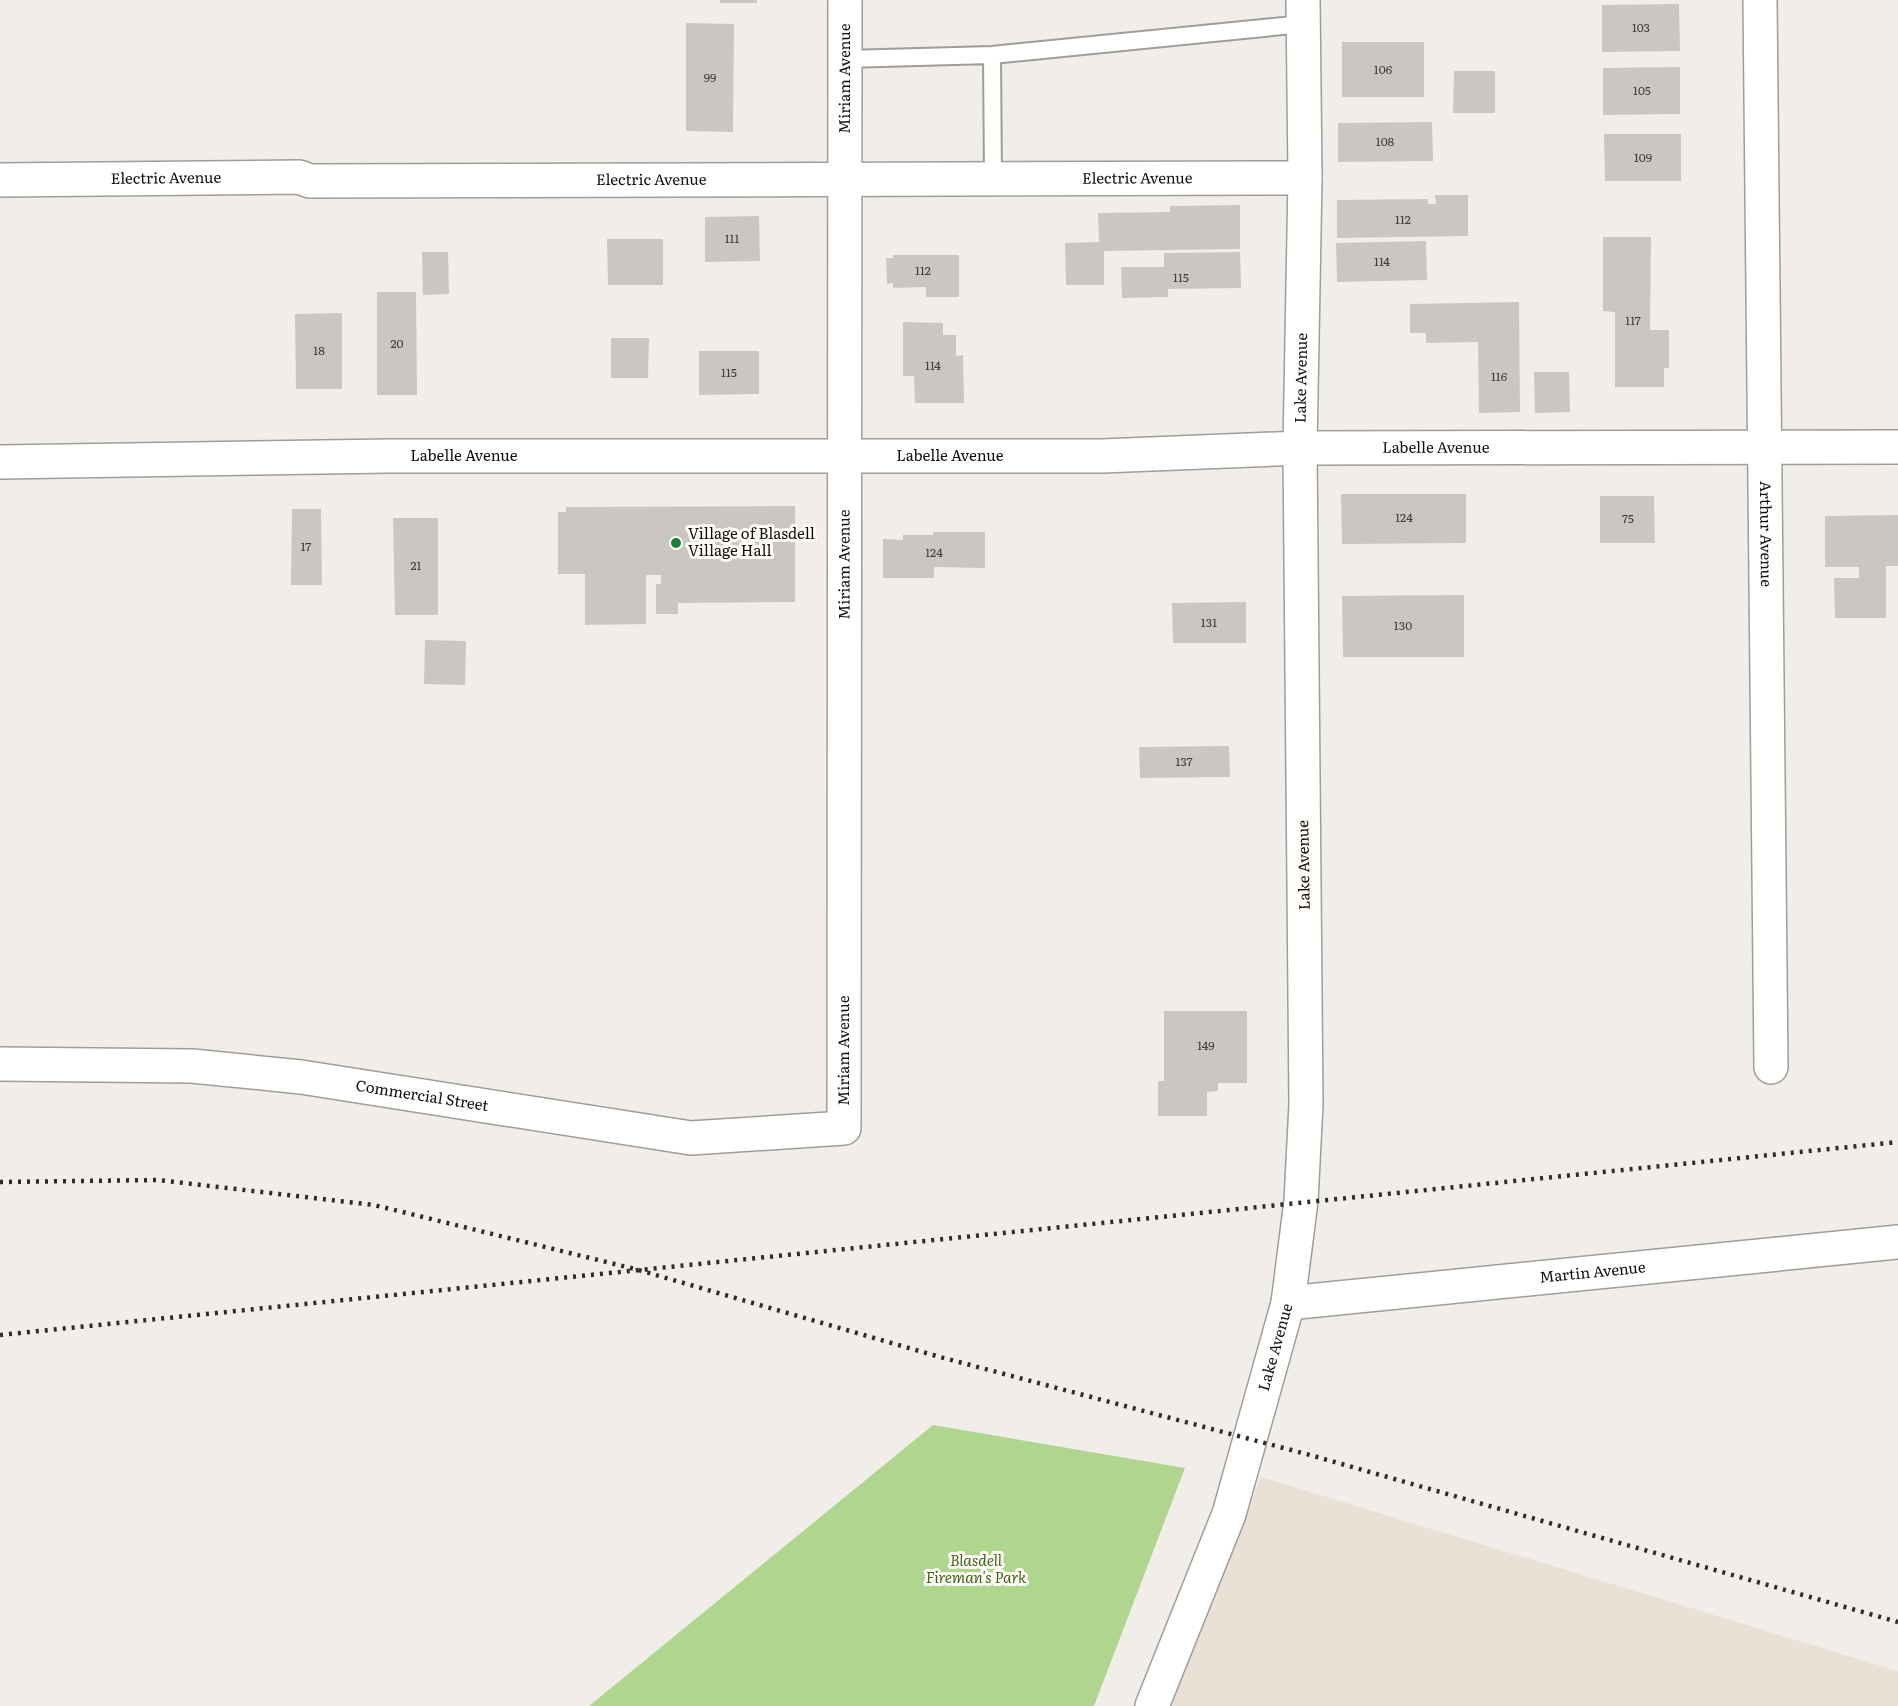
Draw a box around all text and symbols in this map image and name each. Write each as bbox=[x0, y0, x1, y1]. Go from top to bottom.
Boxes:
house number: 103 bbox=[1632, 18, 1650, 36]
street label: Miriam Avenue bbox=[832, 23, 855, 134]
house number: 106 bbox=[1374, 60, 1393, 78]
house number: 99 bbox=[704, 68, 716, 86]
house number: 105 bbox=[1633, 81, 1651, 99]
house number: 108 bbox=[1376, 132, 1395, 150]
house number: 109 bbox=[1634, 148, 1652, 166]
street label: Electric Avenue bbox=[110, 165, 222, 189]
street label: Electric Avenue bbox=[1082, 165, 1193, 189]
street label: Electric Avenue bbox=[596, 167, 707, 190]
house number: 112 bbox=[1395, 210, 1411, 228]
house number: 111 bbox=[725, 229, 739, 247]
house number: 114 bbox=[1374, 252, 1390, 270]
house number: 112 bbox=[915, 261, 931, 279]
house number: 115 bbox=[1173, 268, 1189, 286]
house number: 117 bbox=[1625, 311, 1641, 329]
street label: Lake Avenue bbox=[1287, 332, 1312, 423]
house number: 20 bbox=[390, 334, 404, 352]
house number: 18 bbox=[313, 341, 325, 359]
house number: 114 bbox=[925, 356, 941, 374]
house number: 115 bbox=[721, 363, 737, 381]
house number: 116 bbox=[1491, 367, 1508, 385]
street label: Labelle Avenue bbox=[1382, 435, 1490, 458]
street label: Labelle Avenue bbox=[410, 443, 518, 466]
street label: Labelle Avenue bbox=[896, 443, 1004, 466]
street label: Arthur Avenue bbox=[1755, 481, 1779, 587]
house number: 124 bbox=[1395, 508, 1413, 526]
street label: Miriam Avenue bbox=[831, 509, 855, 620]
house number: 75 bbox=[1622, 509, 1634, 527]
place label: Village of Blasdell Village Hall bbox=[688, 521, 815, 561]
marker: Village of Blasdell Village Hall bbox=[669, 536, 683, 550]
house number: 17 bbox=[301, 537, 311, 555]
house number: 124 bbox=[925, 543, 943, 561]
house number: 21 bbox=[411, 556, 422, 574]
house number: 131 bbox=[1201, 613, 1217, 631]
house number: 130 bbox=[1394, 616, 1412, 634]
house number: 137 bbox=[1175, 752, 1193, 770]
street label: Lake Avenue bbox=[1290, 820, 1315, 910]
street label: Miriam Avenue bbox=[831, 995, 854, 1106]
house number: 149 bbox=[1197, 1036, 1215, 1054]
street label: Commercial Street bbox=[354, 1073, 490, 1116]
street label: Martin Avenue bbox=[1538, 1254, 1647, 1288]
street label: Lake Avenue bbox=[1251, 1300, 1297, 1393]
park label: Blasdell Fireman's Park bbox=[926, 1548, 1027, 1588]

